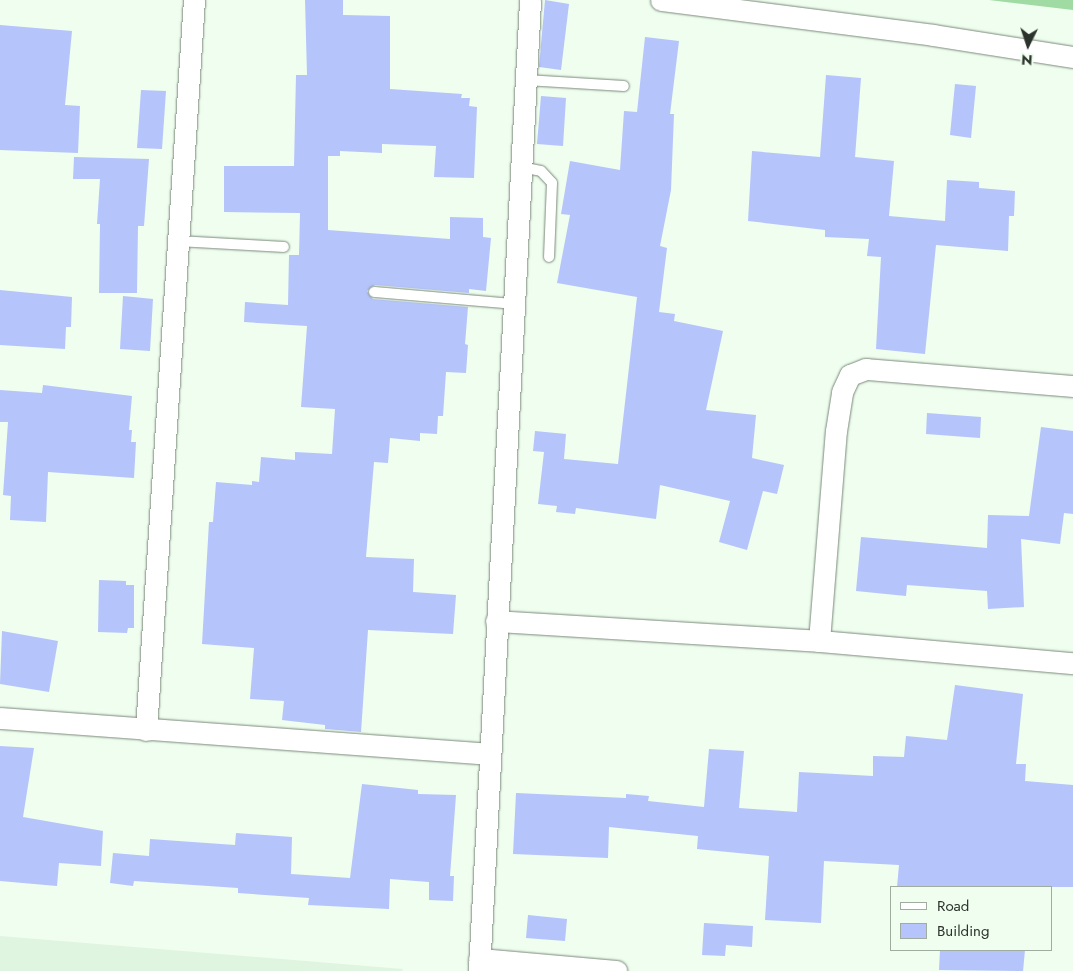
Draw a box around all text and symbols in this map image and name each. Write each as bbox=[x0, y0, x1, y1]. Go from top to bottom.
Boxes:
north arrow bbox=[1003, 20, 1053, 70]
text: N bbox=[1021, 50, 1033, 70]
legend bbox=[890, 886, 1053, 951]
text: Road bbox=[937, 895, 969, 917]
text: Building bbox=[937, 920, 989, 942]

